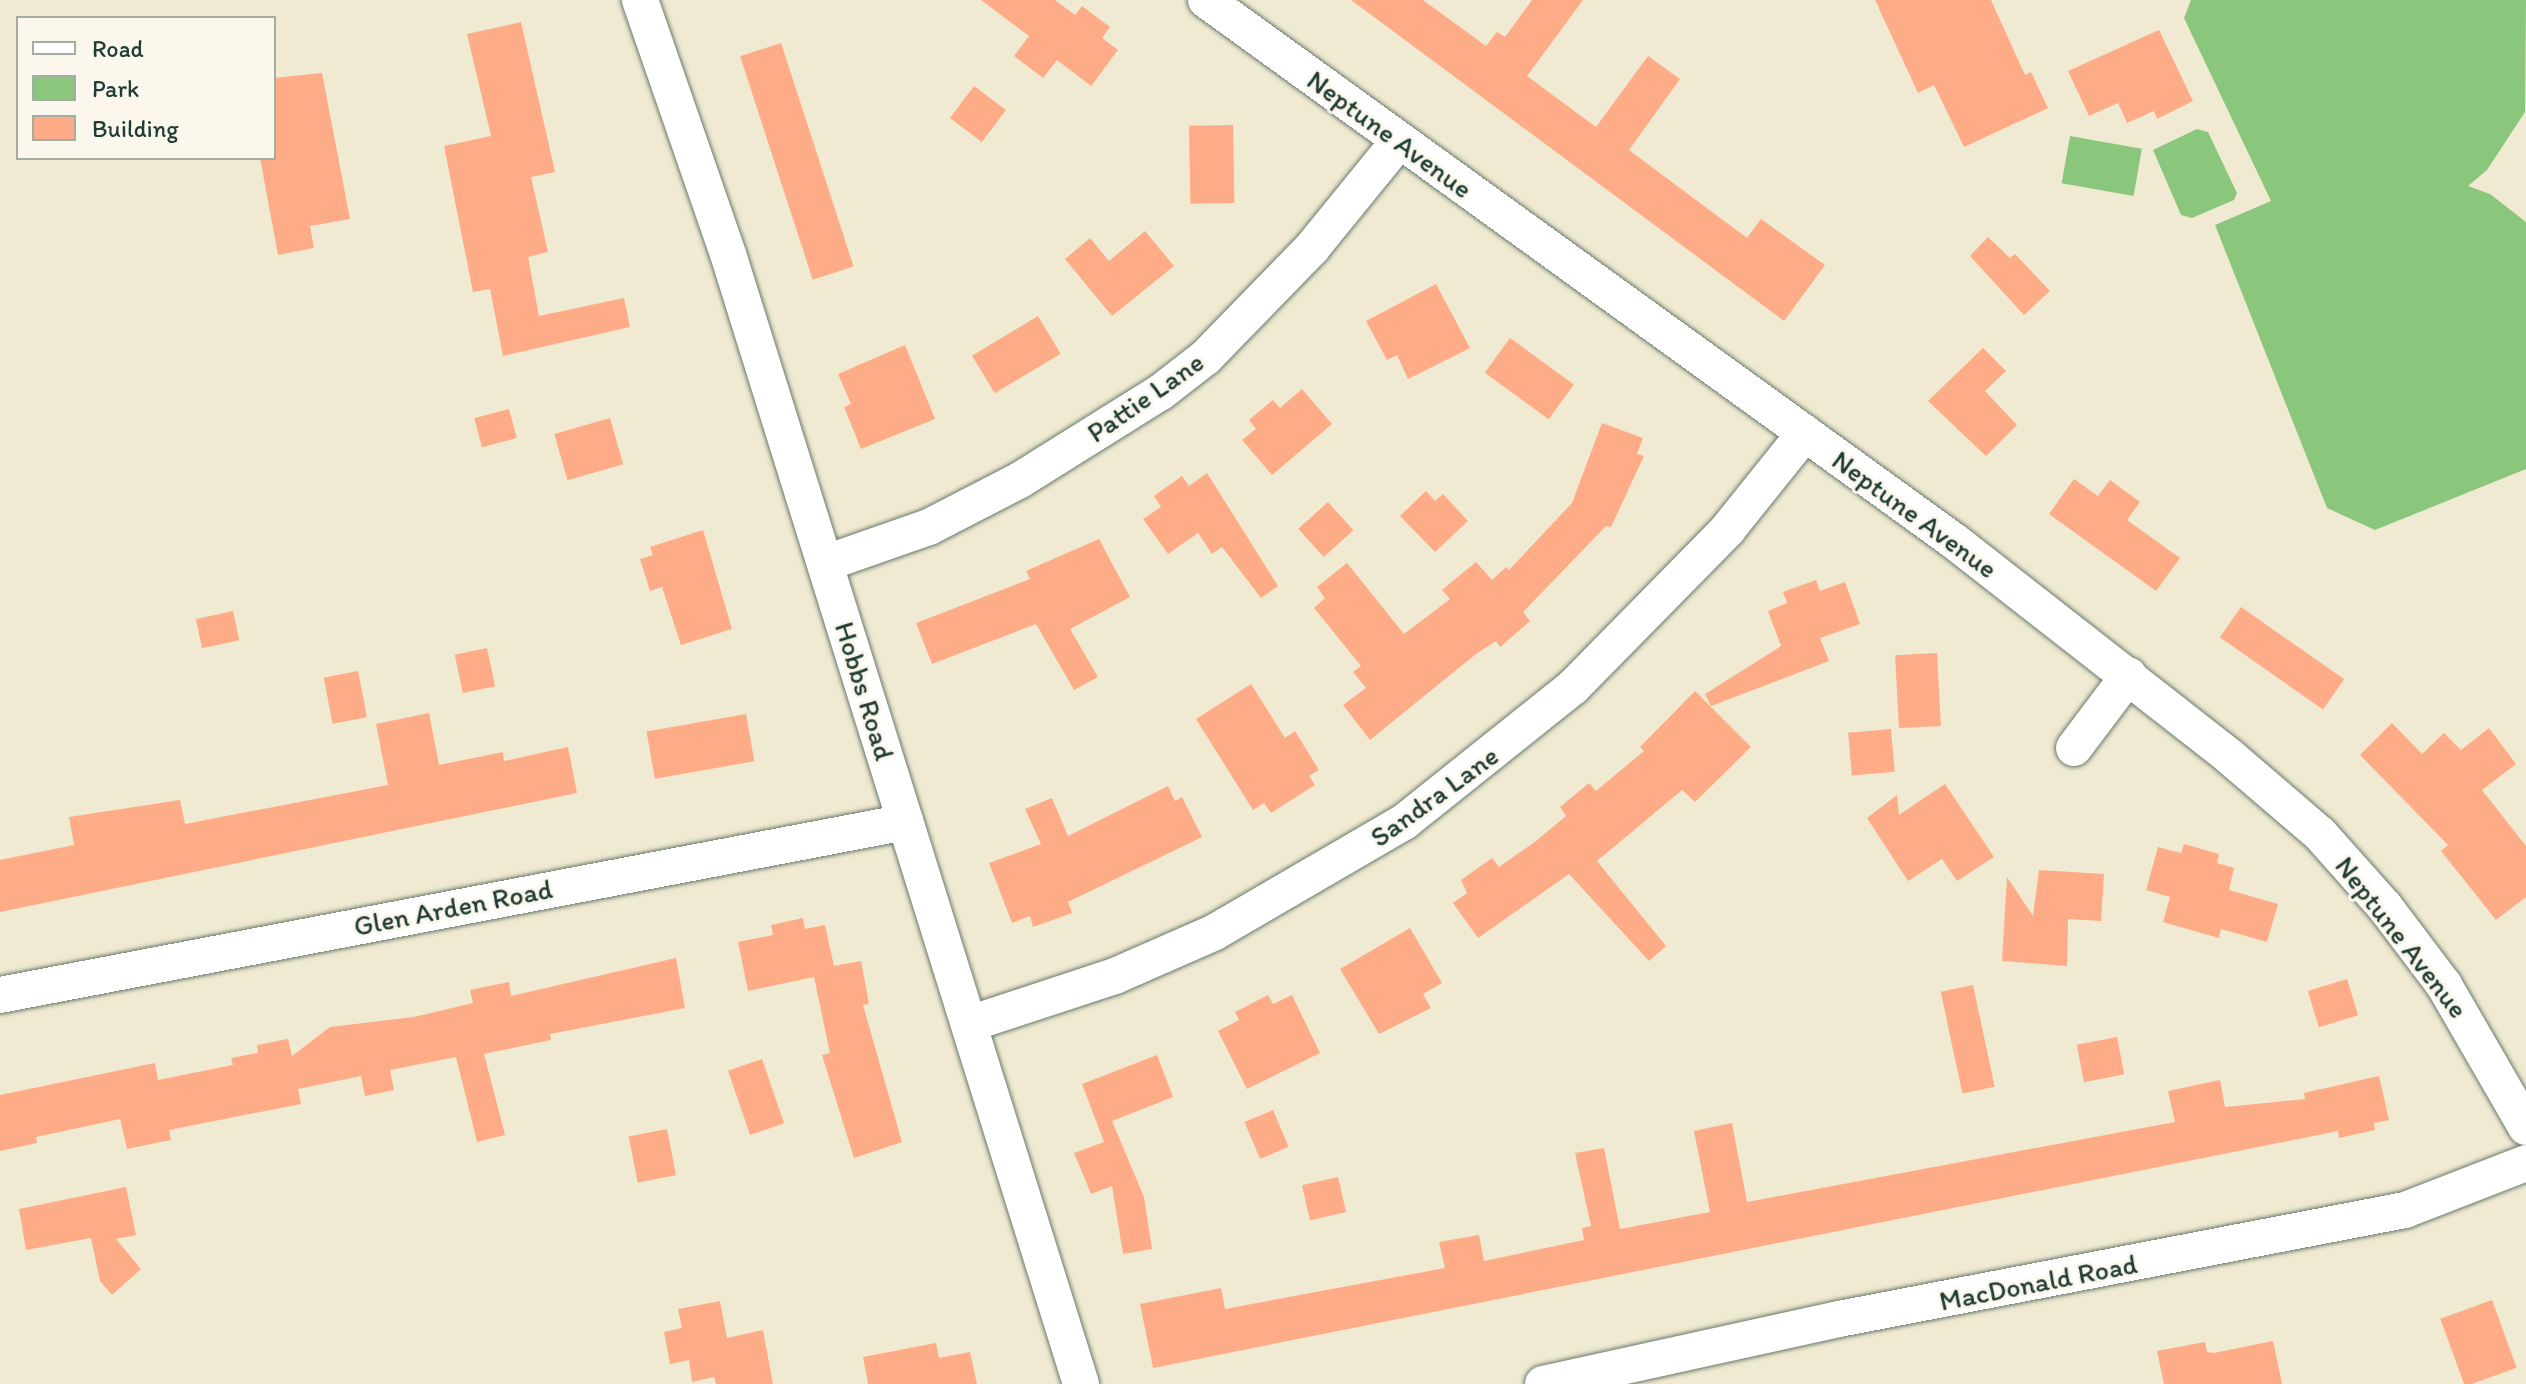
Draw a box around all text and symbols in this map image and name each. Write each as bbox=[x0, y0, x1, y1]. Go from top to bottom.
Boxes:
legend bbox=[16, 16, 276, 160]
text: Road bbox=[92, 34, 144, 63]
street label: Neptune Avenue bbox=[1301, 63, 1479, 205]
text: Park bbox=[92, 74, 139, 103]
text: Building bbox=[92, 114, 179, 143]
street label: Pattie Lane bbox=[1080, 345, 1210, 449]
street label: Neptune Avenue bbox=[1826, 443, 2004, 585]
street label: Hobbs Road bbox=[828, 618, 902, 764]
street label: Sandra Lane bbox=[1363, 738, 1505, 854]
street label: Neptune Avenue bbox=[2328, 849, 2476, 1025]
street label: Glen Arden Road bbox=[351, 871, 555, 943]
street label: MacDonald Road bbox=[1936, 1246, 2140, 1318]

